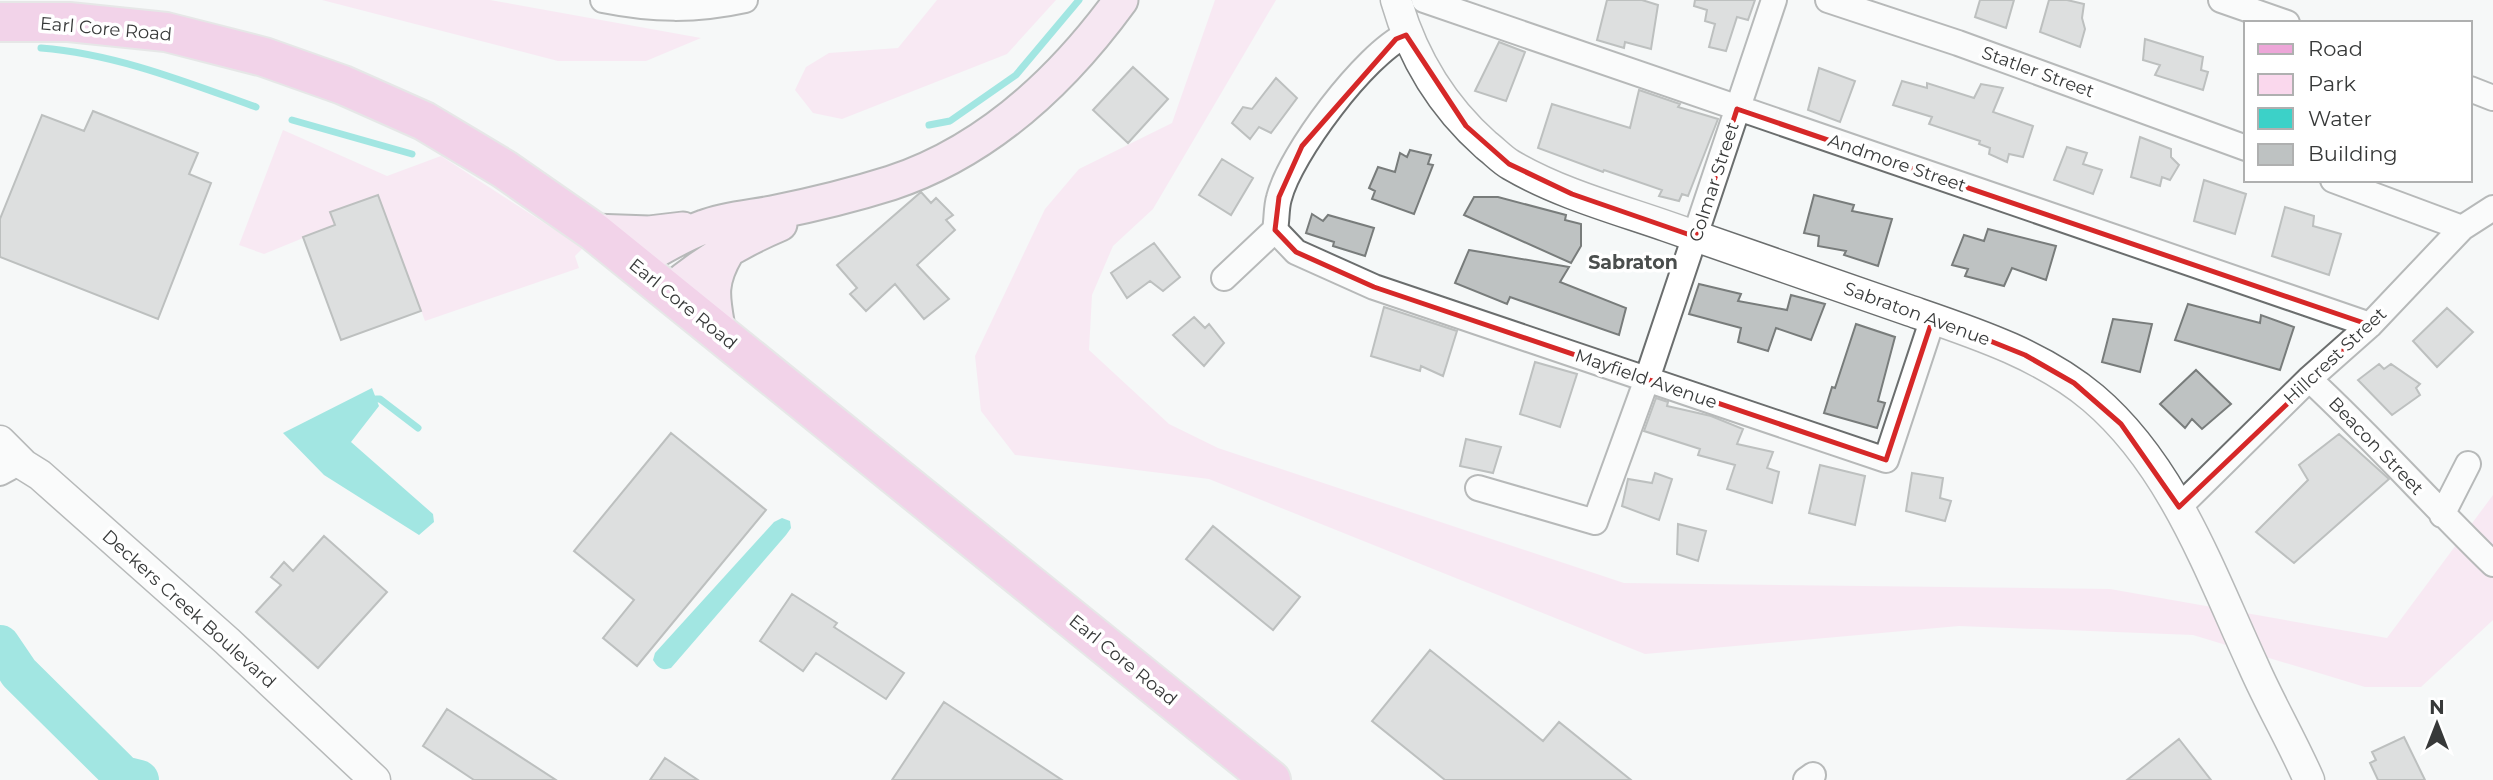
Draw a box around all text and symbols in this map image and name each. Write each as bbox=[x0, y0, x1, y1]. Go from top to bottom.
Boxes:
street label: Earl Core Road bbox=[39, 12, 173, 46]
legend bbox=[2244, 21, 2472, 182]
text: Road bbox=[2308, 36, 2363, 61]
street label: Statler Street bbox=[1979, 41, 2097, 103]
text: Park bbox=[2308, 71, 2356, 96]
text: Water bbox=[2308, 106, 2372, 131]
street label: Colmar Street bbox=[1684, 119, 1744, 245]
street label: Andmore Street bbox=[1825, 129, 1969, 197]
text: Building bbox=[2308, 141, 2398, 166]
district label: Sabraton bbox=[1588, 251, 1678, 274]
street label: Earl Core Road bbox=[625, 254, 741, 354]
street label: Sabraton Avenue bbox=[1841, 277, 1993, 351]
street label: Hillcrest Street bbox=[2279, 303, 2391, 409]
street label: Mayfield Avenue bbox=[1572, 344, 1720, 414]
street label: Beacon Street bbox=[2324, 393, 2428, 499]
street label: Deckers Creek Boulevard bbox=[98, 525, 280, 693]
street label: Earl Core Road bbox=[1065, 610, 1181, 710]
north arrow bbox=[2402, 689, 2472, 759]
text: N bbox=[2429, 696, 2445, 719]

